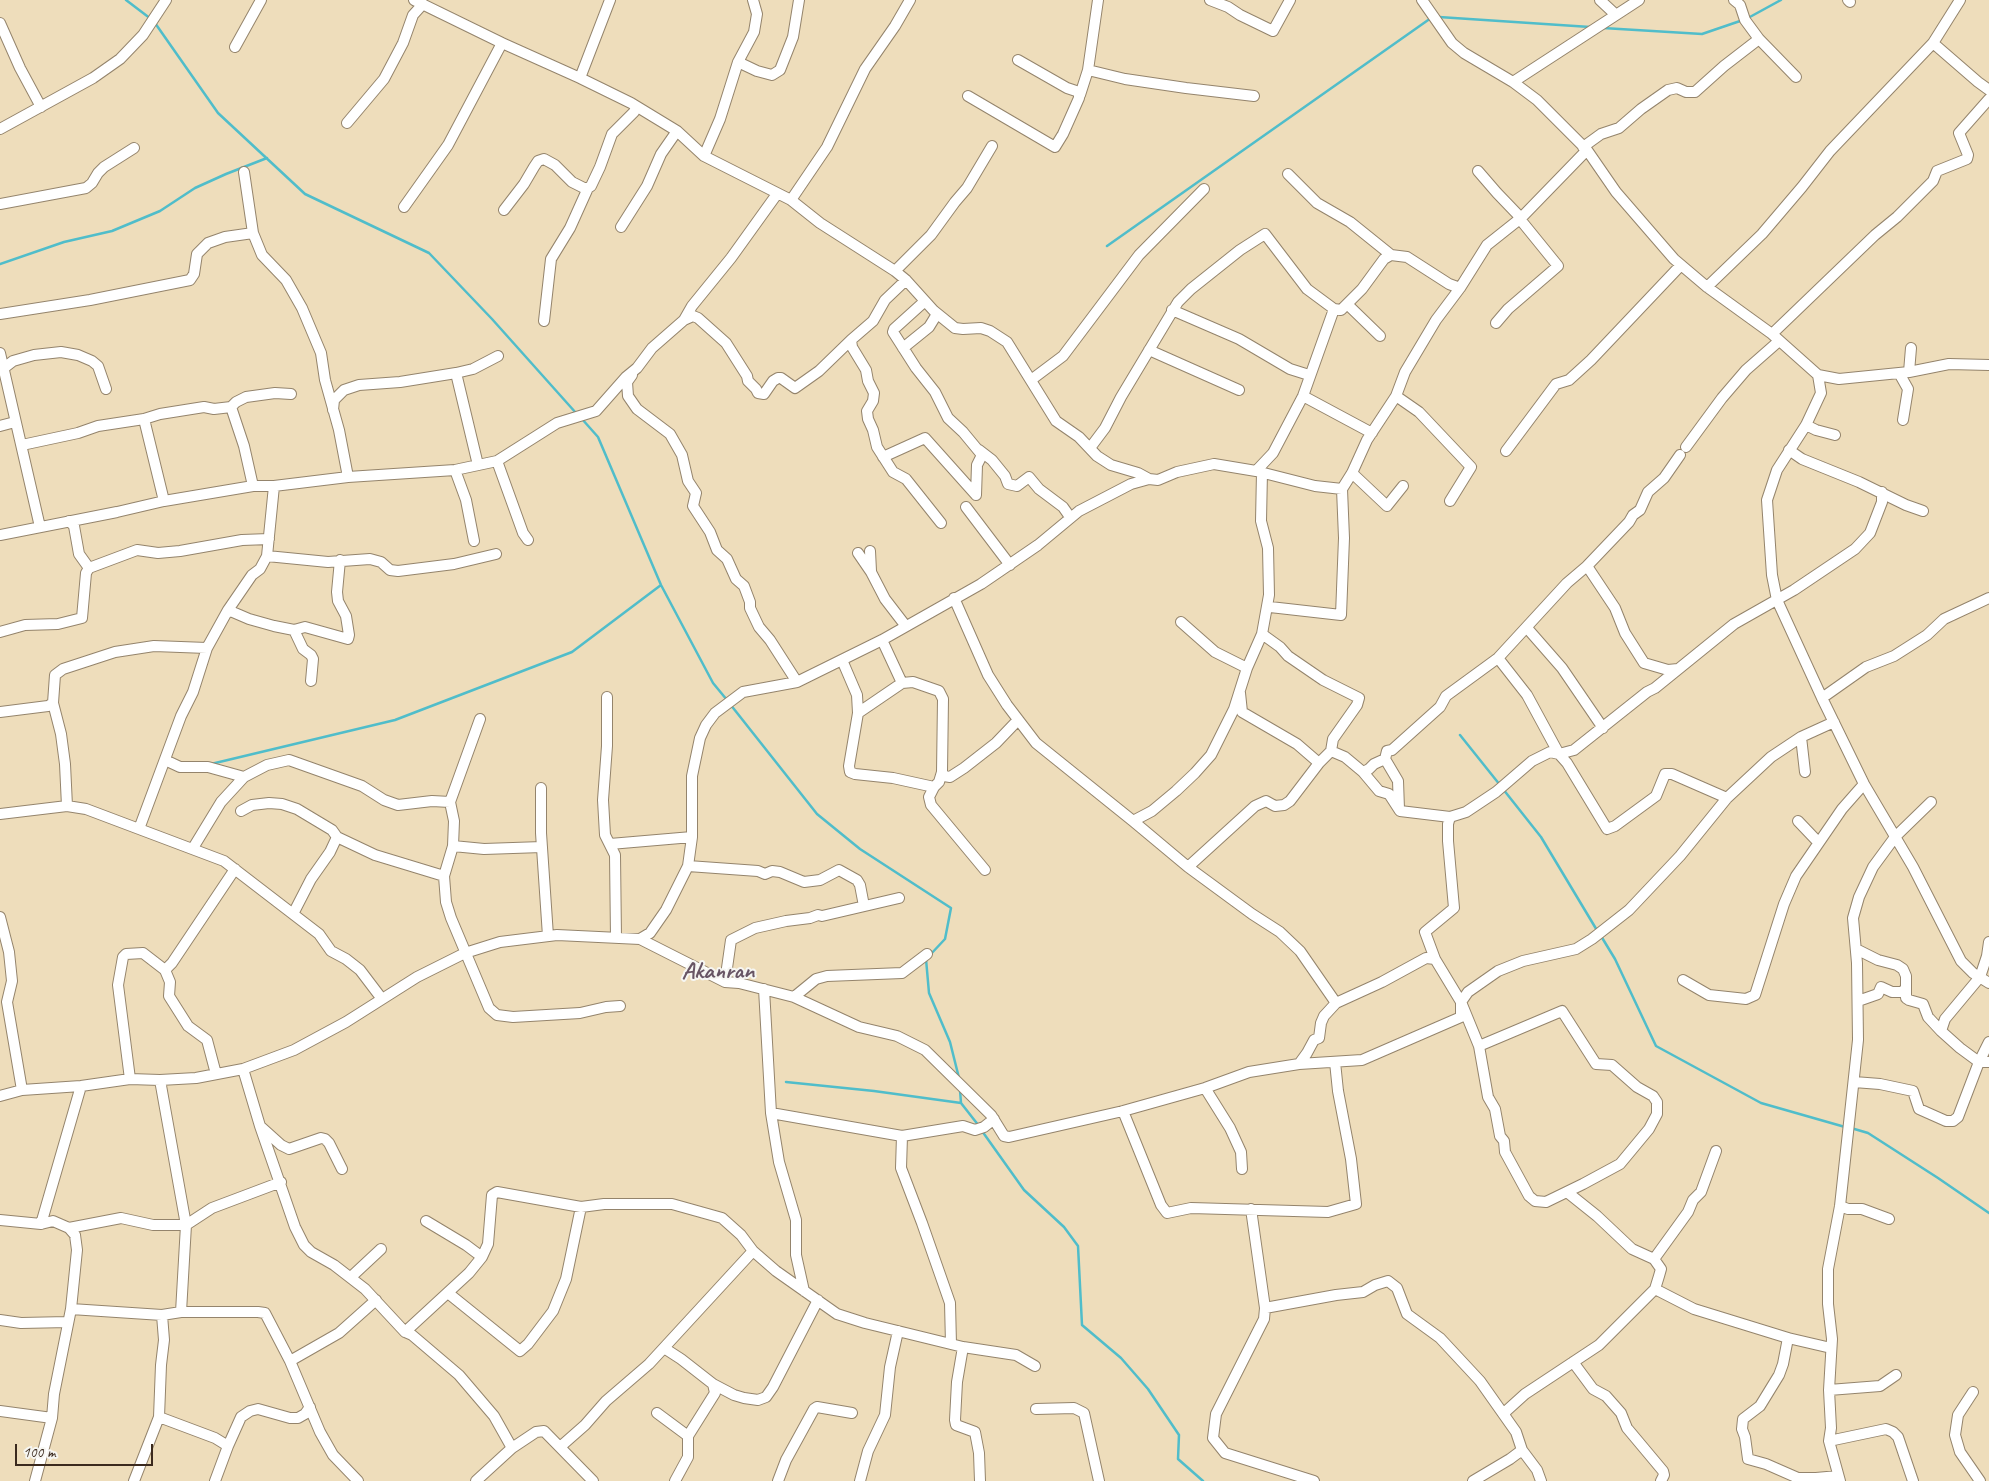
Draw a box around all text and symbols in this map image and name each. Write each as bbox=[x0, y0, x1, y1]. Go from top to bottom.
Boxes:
district label: Akanran bbox=[682, 958, 754, 986]
scale bar bbox=[18, 1434, 155, 1466]
text: 100 m bbox=[23, 1443, 55, 1462]

